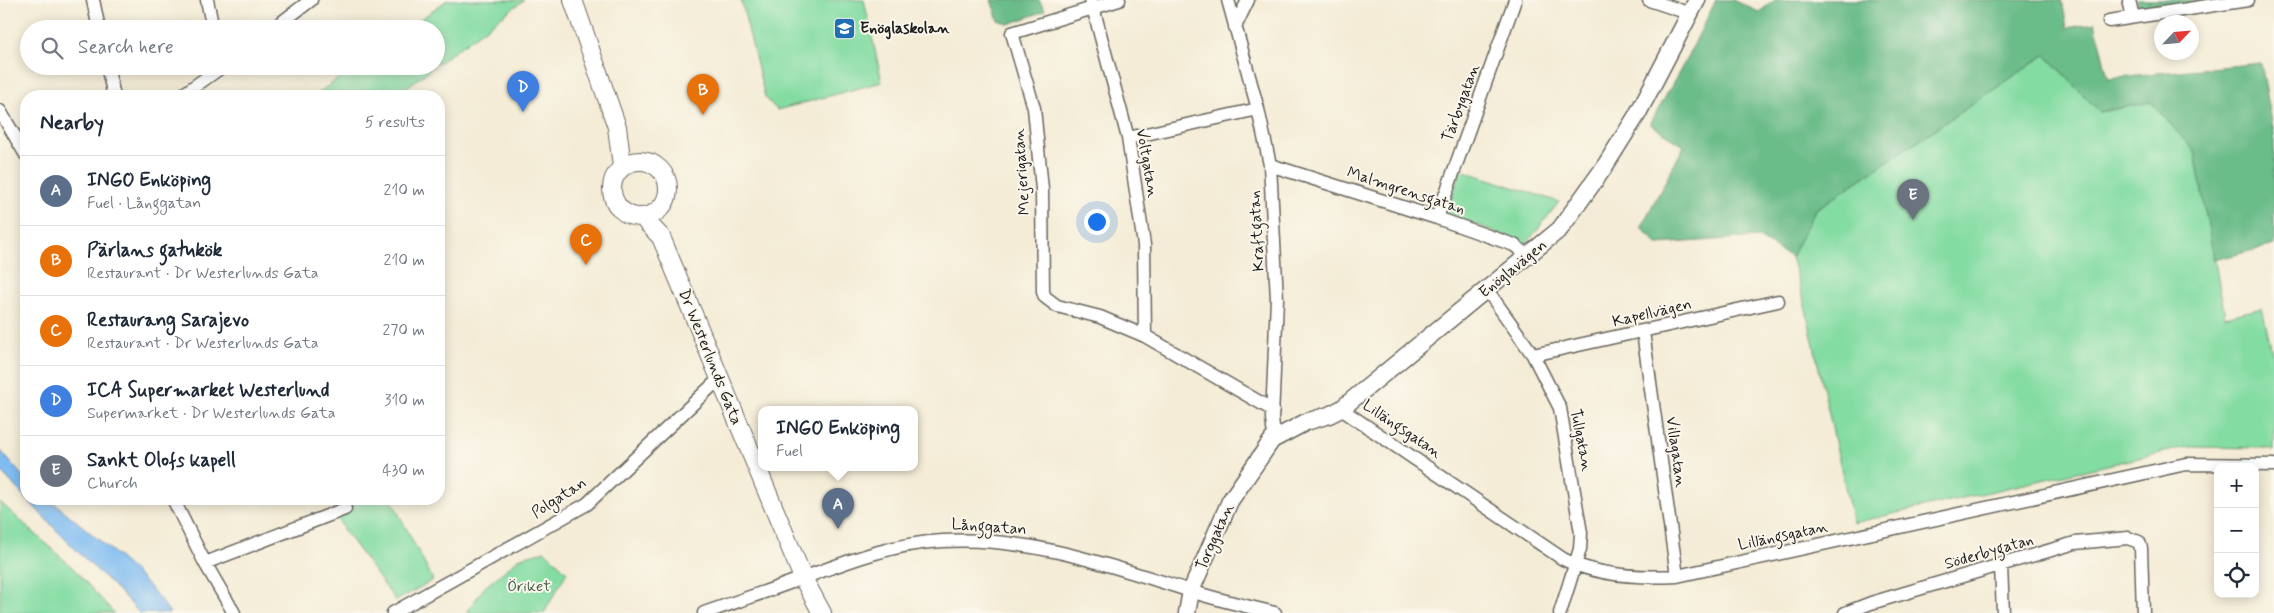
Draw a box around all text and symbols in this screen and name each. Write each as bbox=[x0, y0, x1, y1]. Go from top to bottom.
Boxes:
north arrow bbox=[2154, 15, 2199, 60]
school or university icon: Enöglaskolan bbox=[832, 16, 856, 40]
place label: Enöglaskolan bbox=[860, 18, 950, 40]
search box bbox=[20, 20, 445, 75]
icon: search bbox=[38, 34, 66, 62]
text: Search here bbox=[78, 35, 174, 60]
street label: Tärbygatan bbox=[1437, 61, 1485, 145]
pin: D bbox=[507, 71, 539, 112]
pin: B bbox=[687, 74, 719, 115]
text: Nearby bbox=[40, 109, 104, 137]
text: 5 results bbox=[365, 112, 425, 133]
street label: Mejerigatan bbox=[1008, 127, 1036, 216]
street label: Voltgatan bbox=[1131, 127, 1163, 200]
street label: Malmgrensgatan bbox=[1344, 162, 1468, 221]
text: INGO Enköping bbox=[87, 168, 211, 193]
pin: E bbox=[1897, 179, 1929, 220]
text: A bbox=[51, 180, 61, 201]
text: 210 m bbox=[384, 180, 425, 201]
street label: Kraftgatan bbox=[1244, 190, 1271, 272]
text: Fuel · Långgatan bbox=[87, 193, 201, 214]
your location bbox=[1084, 209, 1110, 235]
pin: C bbox=[570, 224, 602, 265]
street label: Enöglavägen bbox=[1474, 235, 1552, 303]
text: Pärlans gatukök bbox=[87, 238, 222, 263]
text: B bbox=[51, 250, 61, 271]
text: 210 m bbox=[384, 250, 425, 271]
text: Restaurant · Dr Westerlunds Gata bbox=[87, 263, 319, 284]
street label: Dr Westerlunds Gata bbox=[673, 286, 747, 428]
street label: Kapellvägen bbox=[1610, 294, 1694, 332]
text: Restaurang Sarajevo bbox=[87, 308, 249, 333]
text: C bbox=[50, 320, 62, 341]
text: 270 m bbox=[382, 320, 425, 341]
text: Restaurant · Dr Westerlunds Gata bbox=[87, 333, 319, 354]
text: ICA Supermarket Westerlund bbox=[87, 378, 330, 403]
text: D bbox=[50, 390, 62, 411]
text: 310 m bbox=[384, 390, 425, 411]
street label: Lillängsgatan bbox=[1358, 395, 1446, 464]
text: Supermarket · Dr Westerlunds Gata bbox=[87, 403, 336, 424]
popup bbox=[758, 406, 918, 471]
street label: Tullgatan bbox=[1565, 407, 1597, 473]
street label: Villagatan bbox=[1661, 415, 1691, 489]
text: INGO Enköping bbox=[776, 416, 900, 441]
text: Fuel bbox=[776, 441, 803, 462]
text: Sankt Olofs kapell bbox=[87, 448, 236, 473]
text: E bbox=[51, 460, 61, 481]
text: 430 m bbox=[382, 460, 425, 481]
map controls bbox=[2214, 463, 2259, 598]
button: + bbox=[2214, 463, 2259, 508]
street label: Polgatan bbox=[528, 472, 591, 524]
text: Church bbox=[87, 473, 138, 494]
pin: A bbox=[822, 488, 854, 529]
street label: Torggatan bbox=[1191, 500, 1240, 574]
button: − bbox=[2214, 508, 2259, 553]
street label: Långgatan bbox=[951, 514, 1027, 541]
street label: Lillängsgatan bbox=[1736, 516, 1830, 557]
street label: Söderbygatan bbox=[1942, 529, 2036, 576]
button: locate bbox=[2214, 553, 2259, 598]
park label: Öriket bbox=[507, 576, 551, 597]

